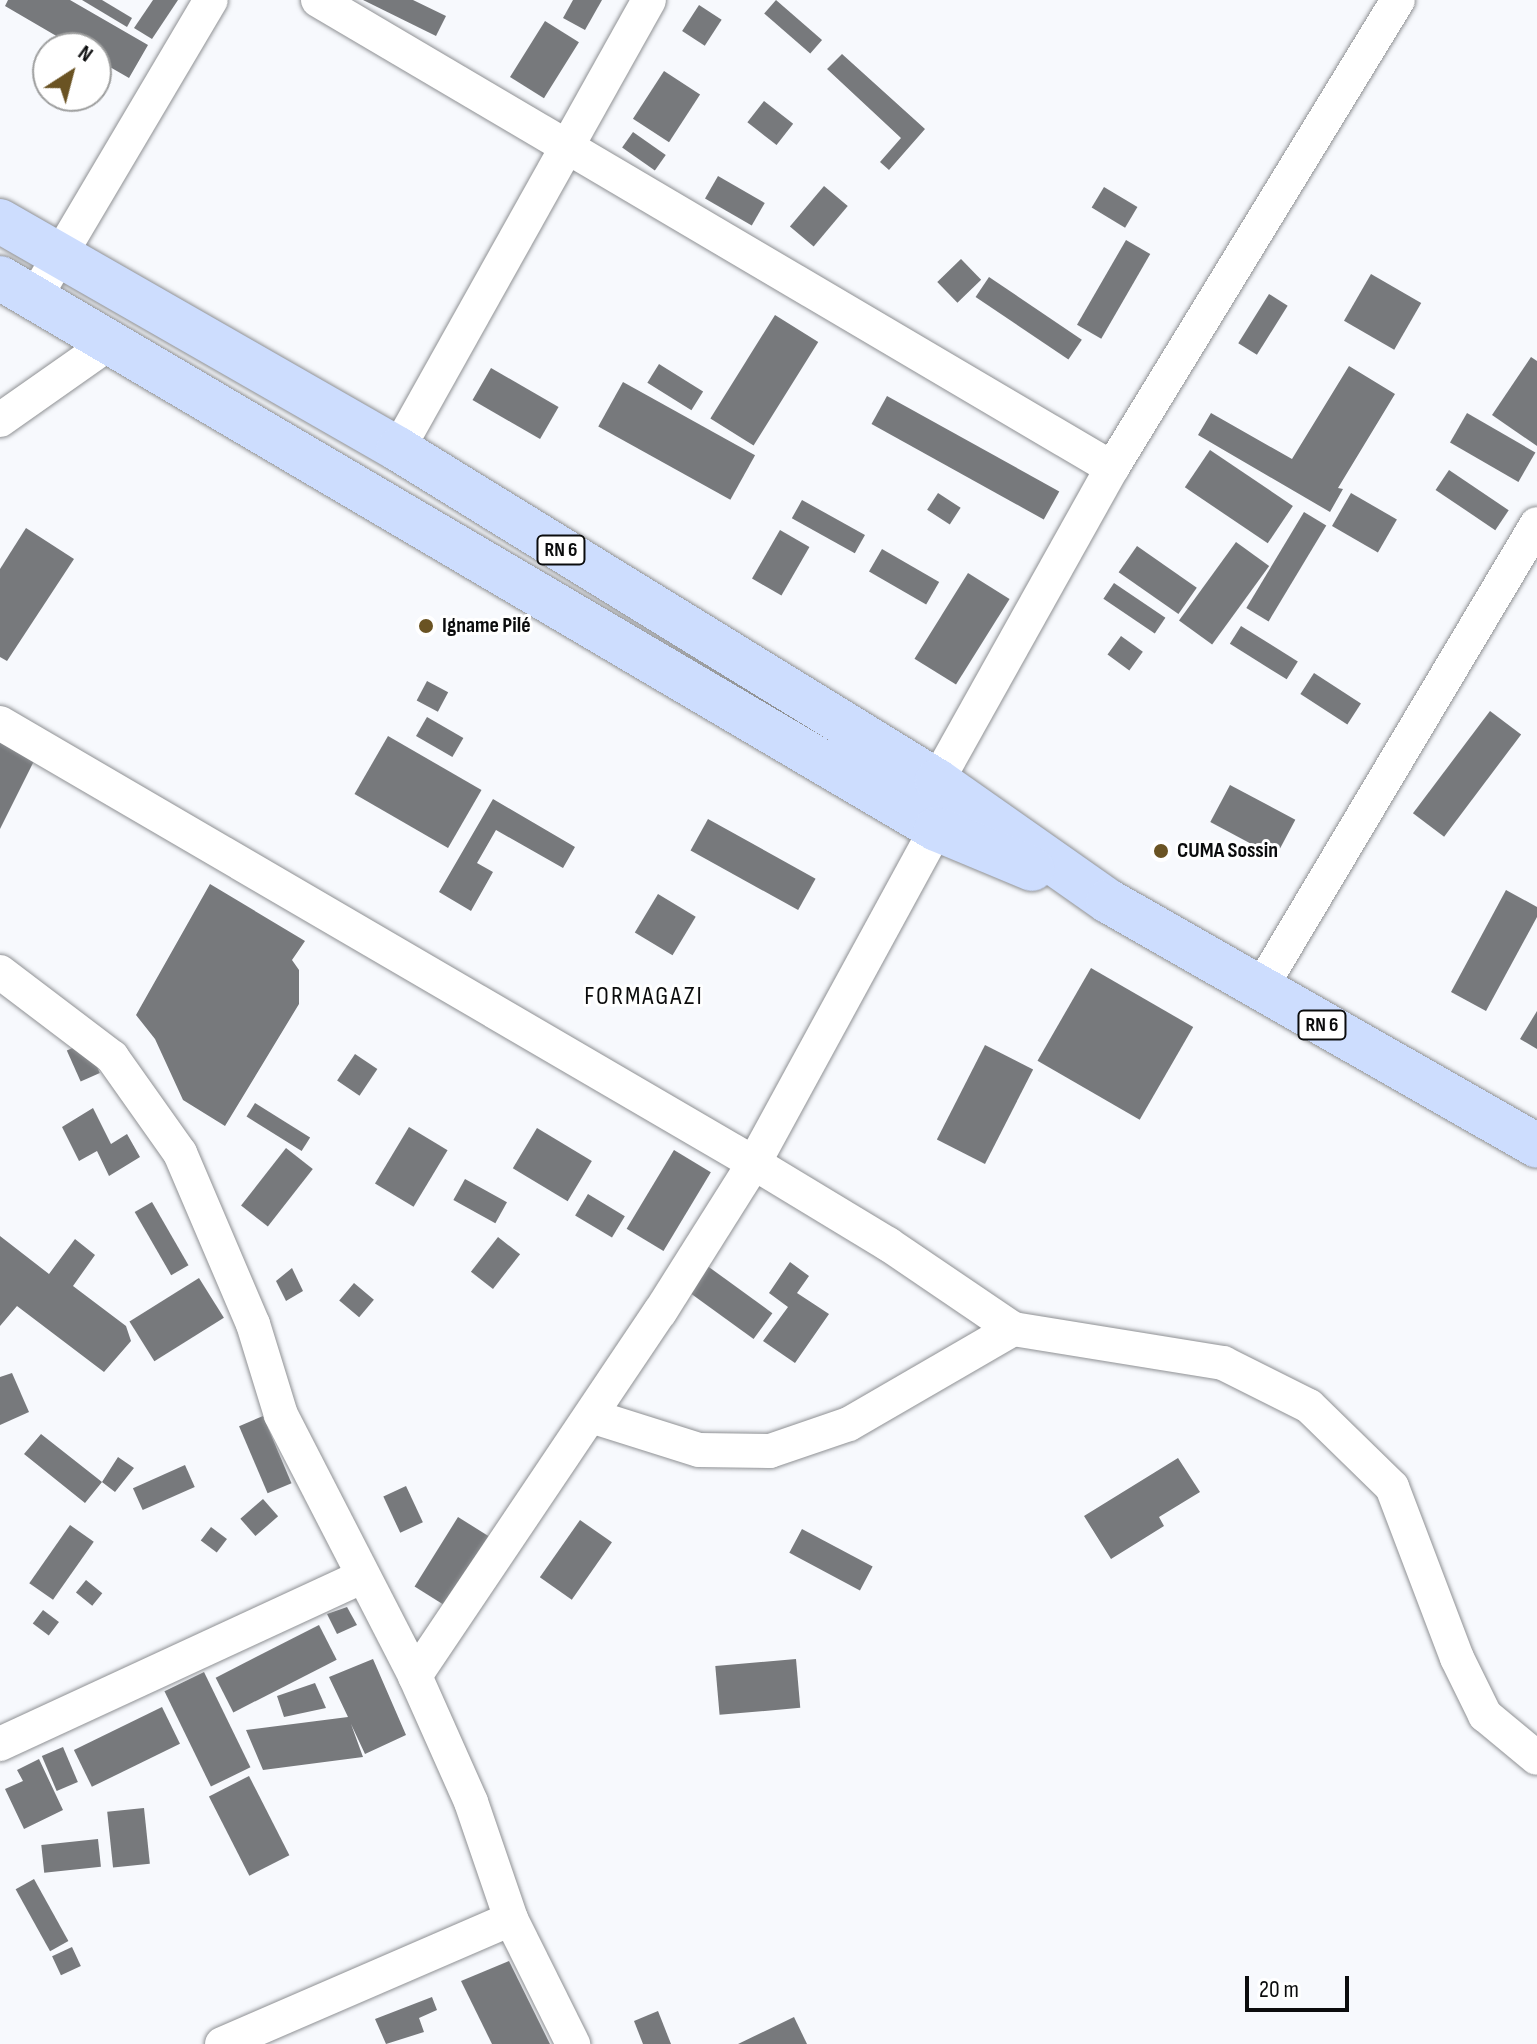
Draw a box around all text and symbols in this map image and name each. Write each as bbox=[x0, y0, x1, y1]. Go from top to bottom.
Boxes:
north arrow bbox=[32, 32, 112, 112]
text: N bbox=[73, 39, 98, 68]
road number: RN 6 bbox=[535, 534, 587, 566]
place label: Igname Pilé bbox=[442, 613, 531, 639]
marker: Igname Pilé bbox=[417, 617, 435, 635]
place label: CUMA Sossin bbox=[1177, 838, 1278, 864]
marker: CUMA Sossin bbox=[1152, 842, 1170, 860]
district label: FORMAGAZI bbox=[584, 981, 704, 1013]
road number: RN 6 bbox=[1296, 1009, 1348, 1041]
scale bar bbox=[1249, 1960, 1353, 2010]
text: 20 m bbox=[1259, 1975, 1299, 2004]

